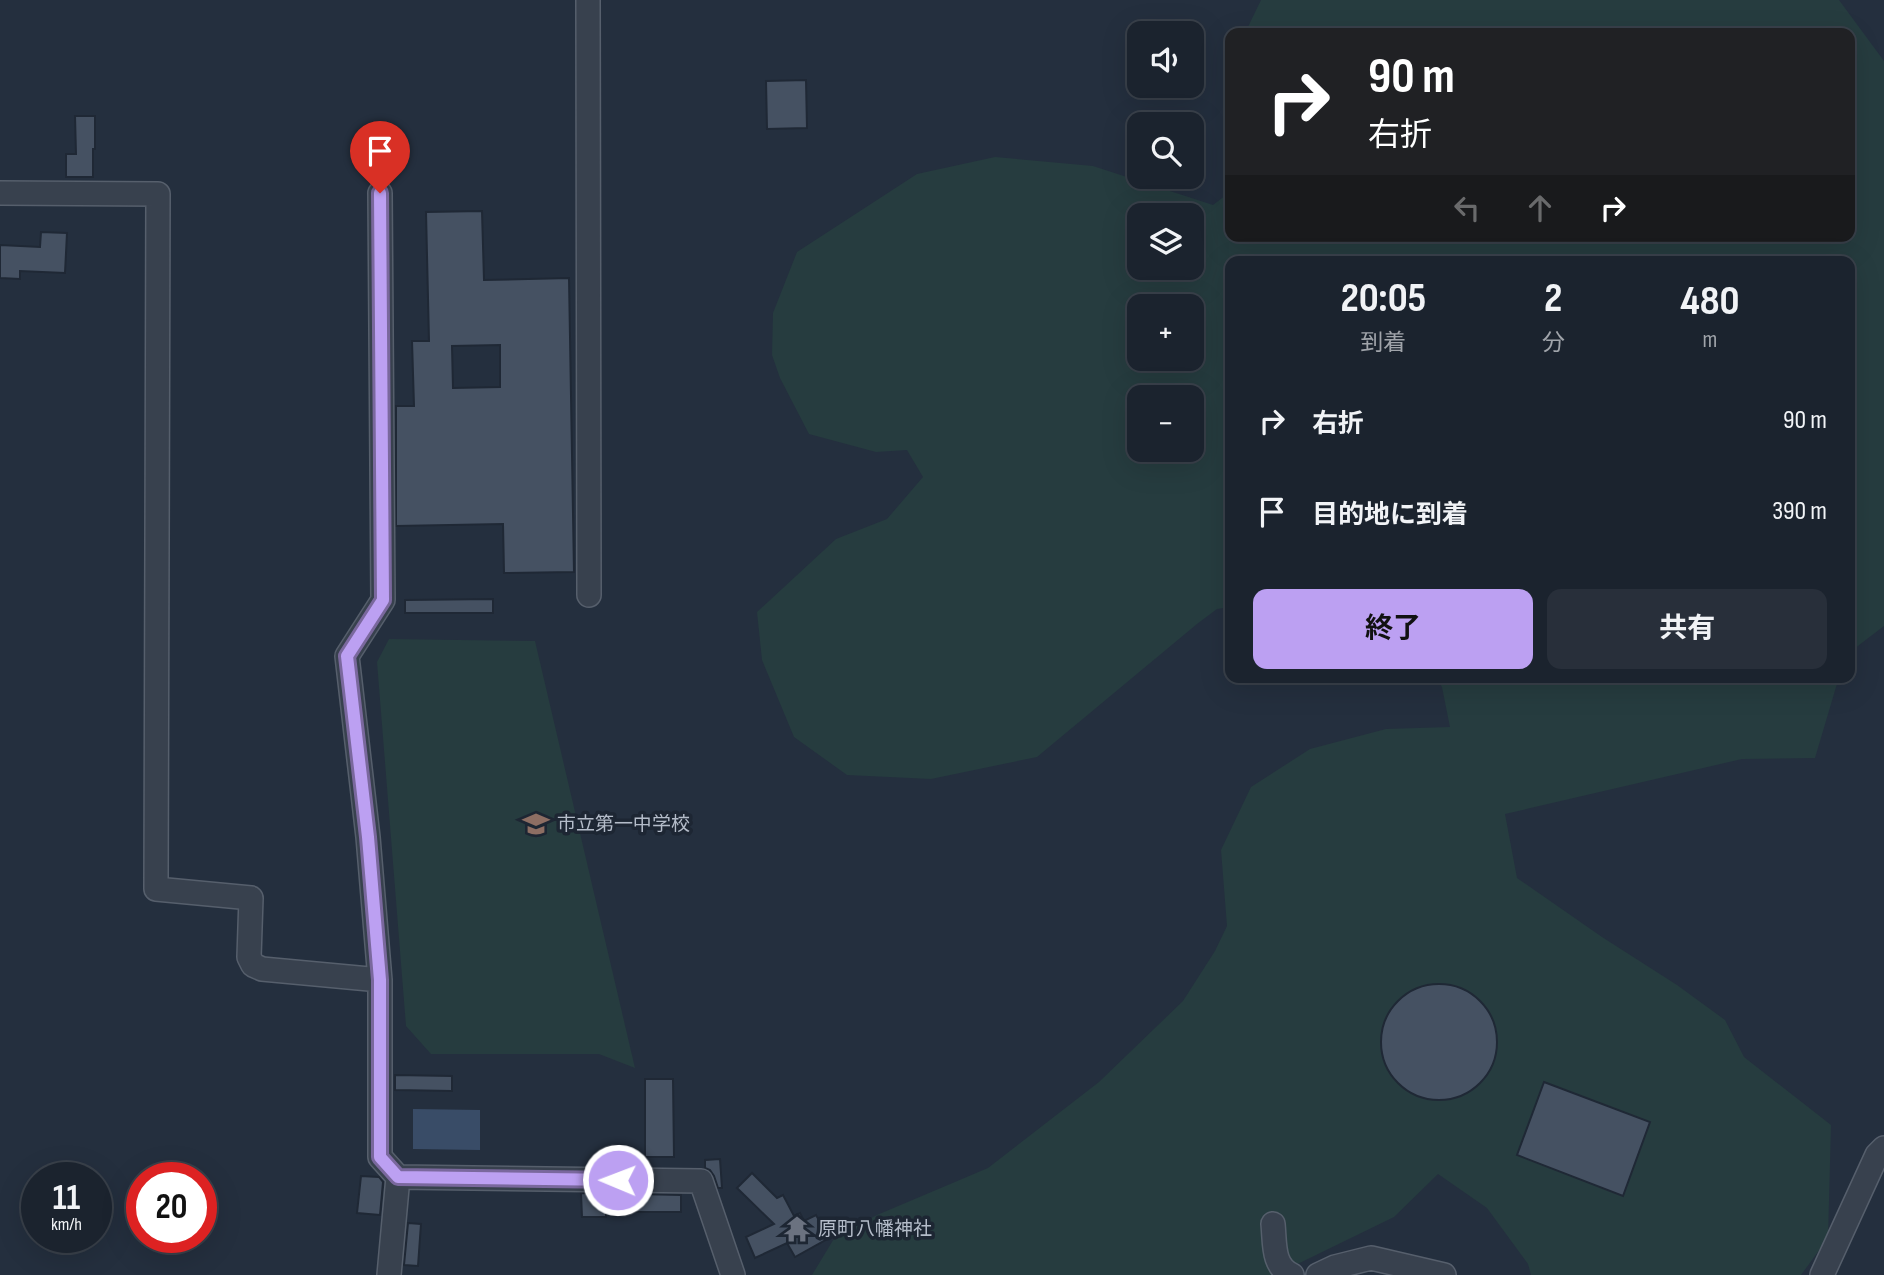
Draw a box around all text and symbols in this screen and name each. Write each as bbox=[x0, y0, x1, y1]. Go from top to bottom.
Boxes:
map controls bbox=[1127, 21, 1204, 462]
button: sound bbox=[1127, 21, 1204, 98]
text: 90 m bbox=[1368, 48, 1455, 107]
icon: right bbox=[1253, 56, 1344, 147]
button: search bbox=[1127, 112, 1204, 189]
text: 右折 bbox=[1368, 116, 1432, 155]
pin bbox=[350, 121, 410, 193]
icon: arrive bbox=[361, 132, 399, 170]
icon: left bbox=[1448, 189, 1486, 227]
icon: ahead bbox=[1521, 189, 1559, 227]
icon: right bbox=[1594, 189, 1632, 227]
button: layers bbox=[1127, 203, 1204, 280]
text: 20:05 bbox=[1340, 273, 1426, 324]
text: 2 bbox=[1544, 273, 1562, 324]
text: 480 bbox=[1680, 276, 1740, 327]
button: + bbox=[1127, 294, 1204, 371]
text: m bbox=[1702, 326, 1717, 354]
text: 到着 bbox=[1360, 329, 1406, 357]
text: 分 bbox=[1542, 329, 1565, 357]
button: − bbox=[1127, 385, 1204, 462]
icon: right bbox=[1253, 402, 1291, 440]
text: 90 m bbox=[1783, 405, 1827, 436]
text: 右折 bbox=[1312, 409, 1364, 440]
icon: arrive bbox=[1253, 493, 1291, 531]
text: 390 m bbox=[1772, 496, 1827, 527]
text: 目的地に到着 bbox=[1312, 500, 1468, 531]
button: 終了 bbox=[1253, 589, 1533, 669]
button: 共有 bbox=[1547, 589, 1827, 669]
school or university icon: 市立第一中学校 bbox=[521, 809, 551, 839]
place label: 市立第一中学校 bbox=[557, 813, 690, 836]
position arrow bbox=[581, 1143, 655, 1217]
speed limit sign: 20 bbox=[126, 1162, 217, 1253]
text: 11 bbox=[53, 1177, 80, 1220]
text: km/h bbox=[51, 1214, 82, 1235]
temple icon: 原町八幡神社 bbox=[782, 1214, 812, 1244]
place label: 原町八幡神社 bbox=[818, 1218, 932, 1241]

